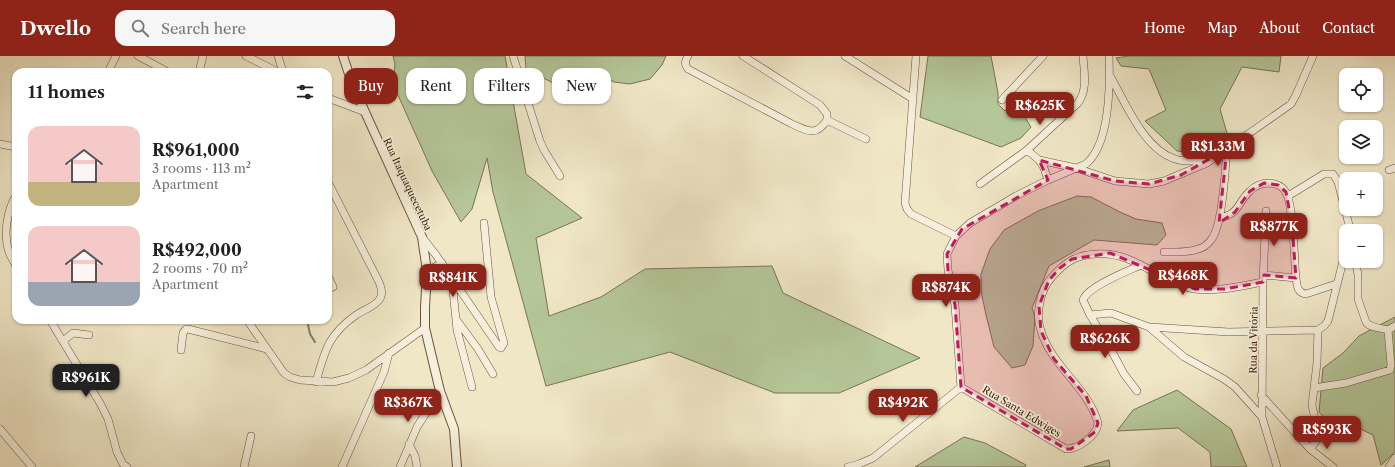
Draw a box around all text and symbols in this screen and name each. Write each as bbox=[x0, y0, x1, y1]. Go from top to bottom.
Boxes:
search box bbox=[115, 10, 395, 46]
text: Dwello bbox=[20, 17, 91, 40]
icon: search bbox=[129, 17, 151, 39]
text: Search here bbox=[161, 19, 246, 38]
text: Home bbox=[1144, 19, 1185, 37]
text: Map bbox=[1207, 19, 1237, 37]
text: About bbox=[1259, 19, 1300, 37]
text: Contact bbox=[1322, 19, 1375, 37]
chip: Buy bbox=[344, 68, 398, 104]
chip: Rent bbox=[406, 68, 466, 104]
chip: Filters bbox=[474, 68, 544, 104]
chip: New bbox=[552, 68, 611, 104]
map controls bbox=[1339, 68, 1383, 268]
button: locate bbox=[1339, 68, 1383, 112]
icon: filters bbox=[294, 81, 316, 103]
text: 11 homes bbox=[28, 82, 105, 102]
pin: R$625K bbox=[1007, 92, 1073, 126]
text: R$625K bbox=[1015, 97, 1065, 113]
button: layers bbox=[1339, 120, 1383, 164]
pin: R$1.33M bbox=[1181, 133, 1255, 167]
street label: Rua Itaquaquecetuba bbox=[380, 136, 435, 233]
text: R$1.33M bbox=[1190, 138, 1246, 154]
text: R$961,000 bbox=[152, 140, 240, 160]
icon: home bbox=[60, 142, 108, 190]
text: 3 rooms · 113 m² bbox=[152, 160, 251, 176]
button: + bbox=[1339, 172, 1383, 216]
text: Apartment bbox=[152, 176, 219, 192]
pin: R$877K bbox=[1241, 213, 1307, 247]
text: R$877K bbox=[1249, 218, 1299, 234]
button: − bbox=[1339, 224, 1383, 268]
text: R$492,000 bbox=[152, 240, 242, 260]
icon: home bbox=[60, 242, 108, 290]
text: 2 rooms · 70 m² bbox=[152, 260, 248, 276]
pin: R$468K bbox=[1150, 262, 1216, 296]
pin: R$841K bbox=[420, 264, 486, 298]
text: R$468K bbox=[1157, 267, 1209, 283]
text: R$841K bbox=[428, 269, 478, 285]
pin: R$874K bbox=[913, 274, 979, 308]
text: Apartment bbox=[152, 276, 219, 292]
text: R$874K bbox=[921, 279, 971, 295]
street label: Rua da Vitória bbox=[1246, 306, 1261, 374]
pin: R$626K bbox=[1072, 325, 1138, 359]
text: R$626K bbox=[1080, 330, 1130, 346]
pin: R$961K bbox=[53, 364, 119, 398]
text: R$961K bbox=[61, 369, 111, 385]
street label: Rua Santa Edwiges bbox=[980, 383, 1063, 440]
pin: R$367K bbox=[375, 389, 441, 423]
pin: R$492K bbox=[870, 389, 936, 423]
text: R$367K bbox=[383, 394, 433, 410]
text: R$492K bbox=[878, 394, 928, 410]
pin: R$593K bbox=[1294, 416, 1360, 450]
text: R$593K bbox=[1302, 421, 1352, 437]

